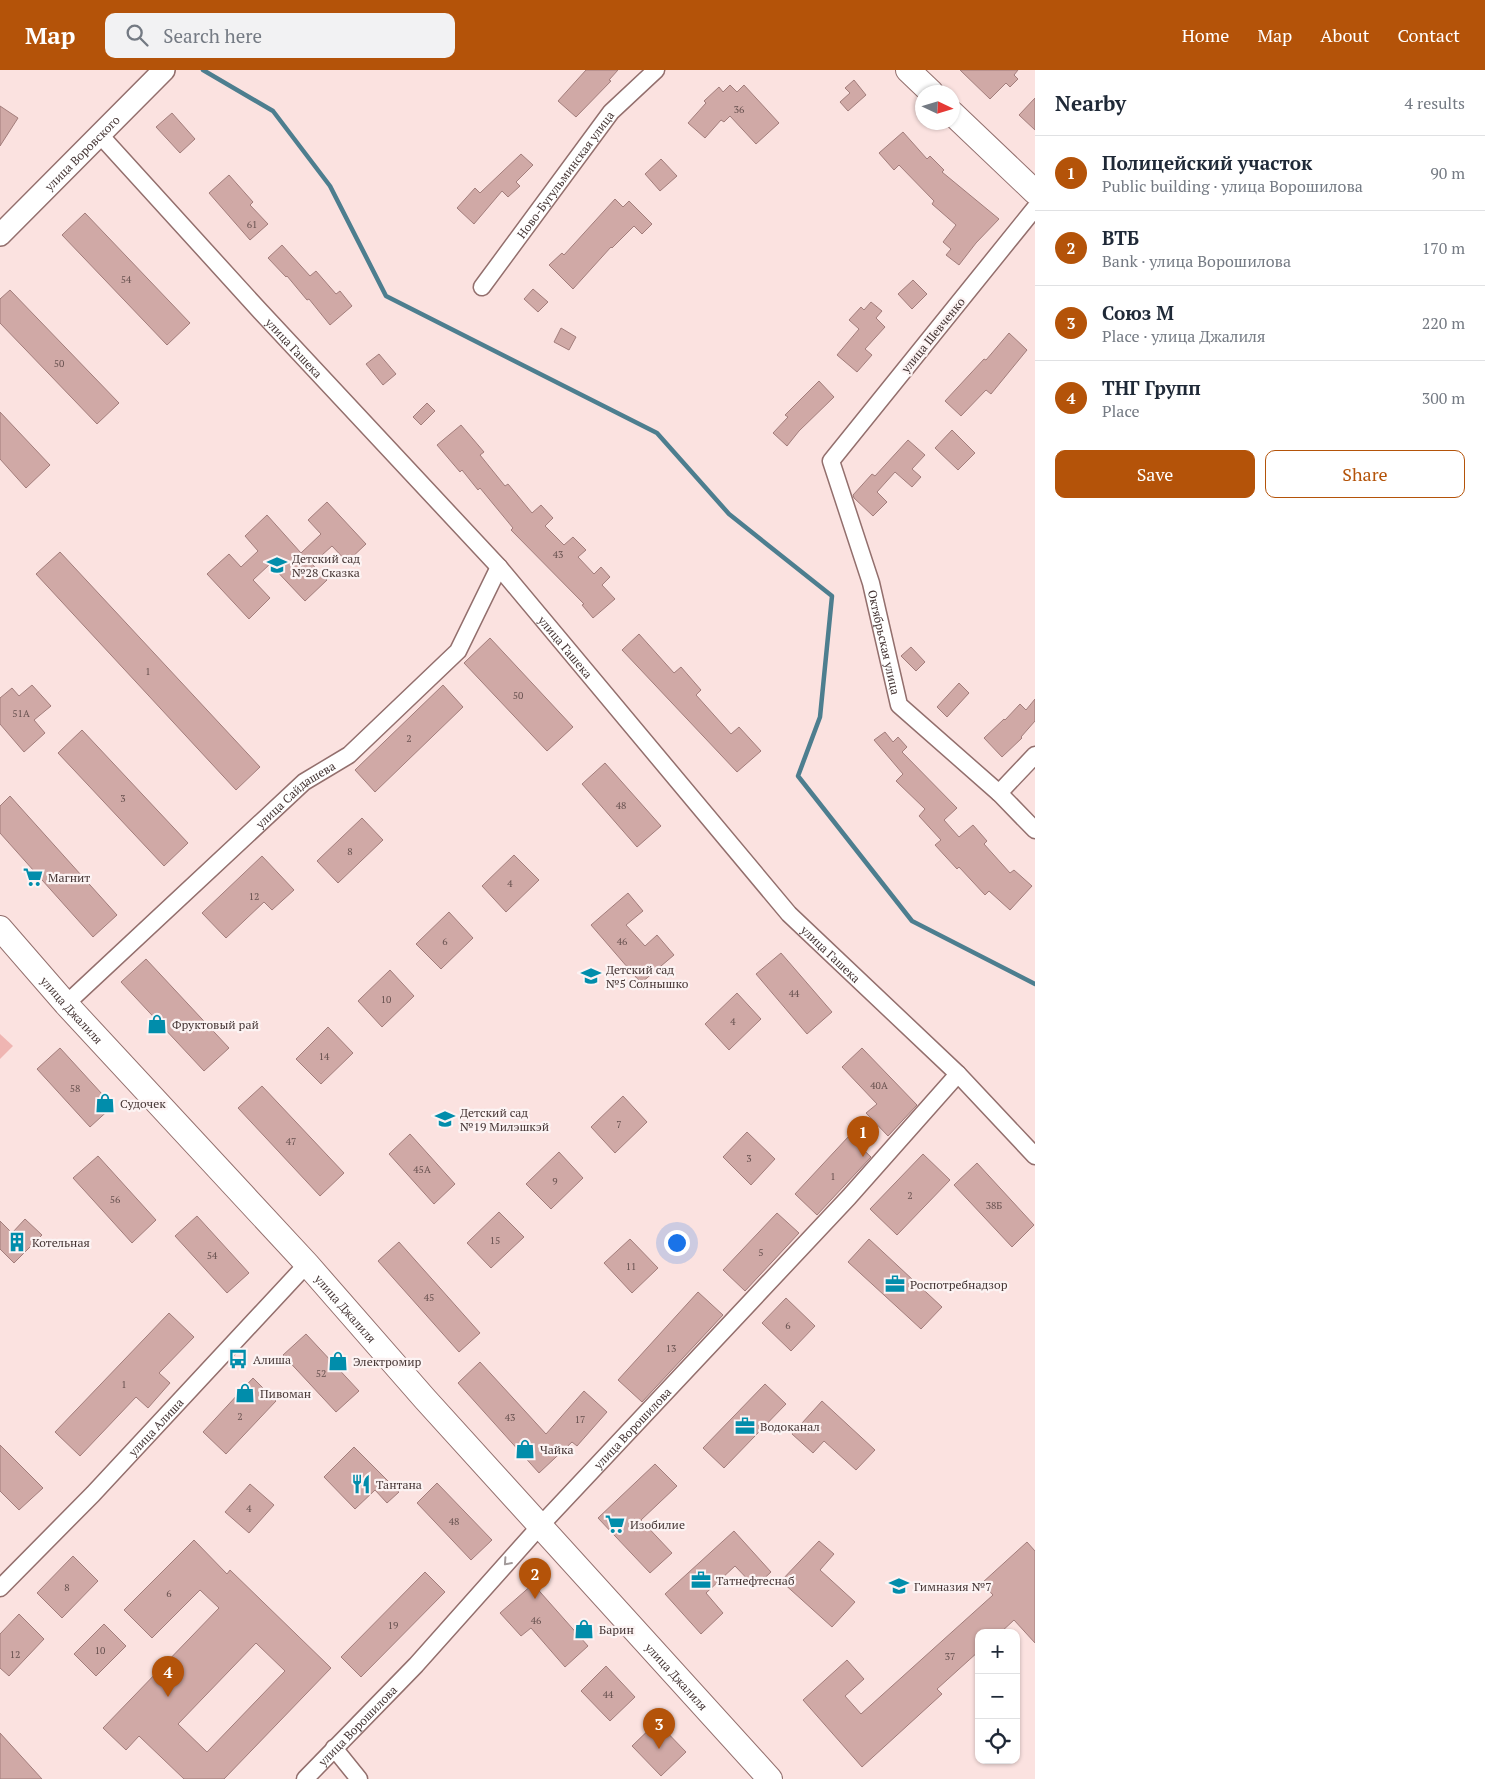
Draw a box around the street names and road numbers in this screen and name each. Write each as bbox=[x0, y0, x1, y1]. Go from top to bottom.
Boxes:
street label: Ново-Бугульминская улица bbox=[513, 108, 617, 241]
street label: улица Воровского bbox=[40, 112, 123, 194]
street label: улица Шевченко bbox=[897, 294, 968, 376]
street label: улица Гашека bbox=[262, 314, 326, 381]
street label: Октябрьская улица bbox=[865, 588, 904, 696]
street label: улица Гашека bbox=[535, 612, 596, 681]
street label: улица Сайдашева bbox=[252, 758, 338, 832]
street label: улица Гашека bbox=[797, 921, 864, 985]
street label: улица Джалиля bbox=[37, 972, 106, 1047]
street label: улица Джалиля bbox=[311, 1270, 380, 1346]
street label: улица Ворошилова bbox=[590, 1384, 674, 1473]
street label: улица Алиша bbox=[124, 1395, 186, 1460]
street label: улица Джалиля bbox=[642, 1639, 711, 1713]
street label: улица Ворошилова bbox=[314, 1682, 400, 1769]

